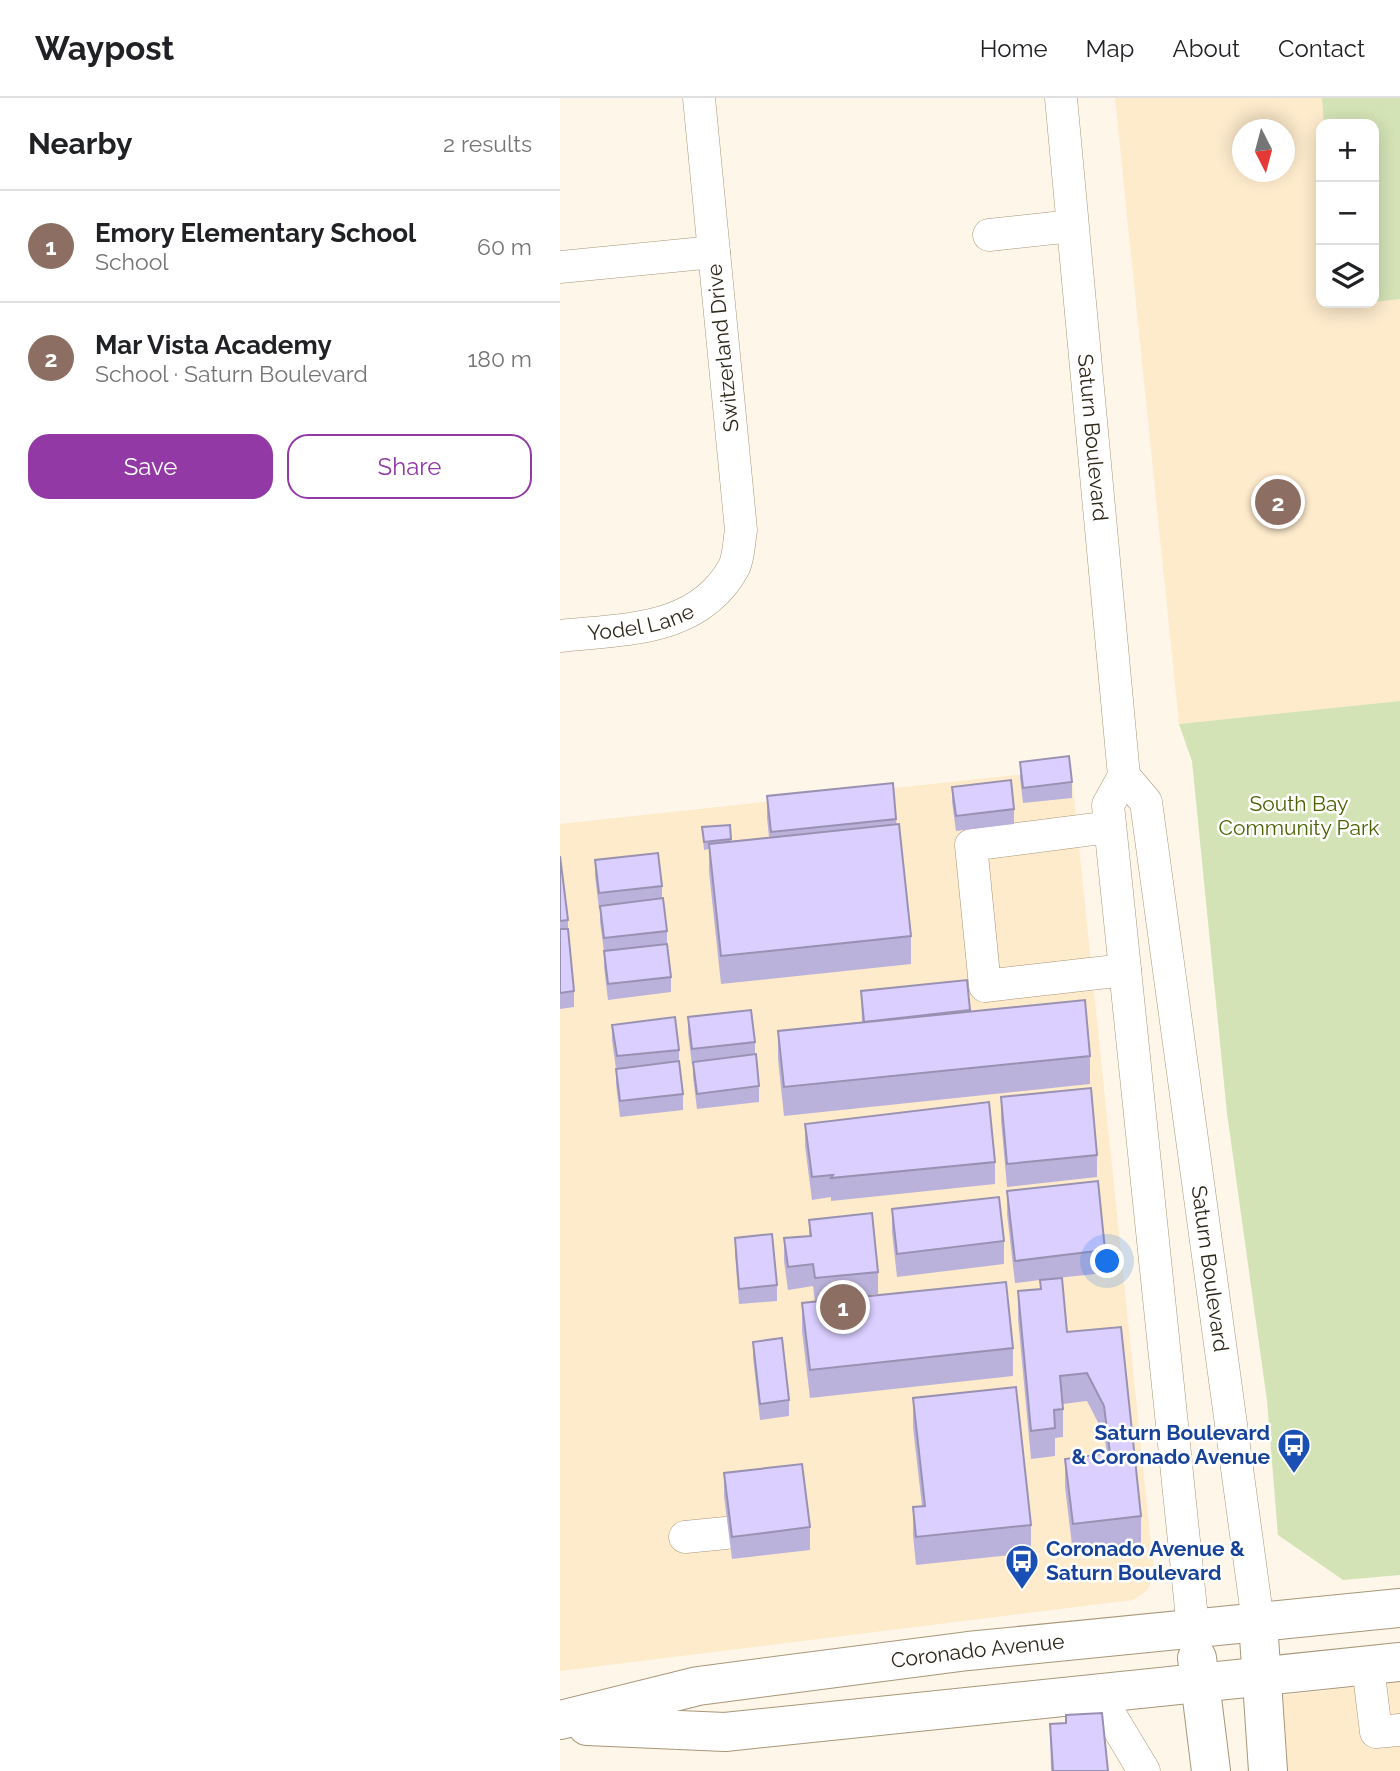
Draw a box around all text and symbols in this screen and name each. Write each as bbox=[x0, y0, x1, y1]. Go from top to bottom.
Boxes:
text: Waypost bbox=[35, 29, 174, 68]
text: Home bbox=[980, 34, 1048, 63]
text: Map bbox=[1086, 34, 1134, 63]
text: About bbox=[1172, 34, 1240, 63]
text: Contact bbox=[1278, 34, 1365, 63]
north arrow bbox=[1232, 119, 1295, 182]
map controls bbox=[1316, 119, 1379, 308]
button: + bbox=[1316, 119, 1379, 182]
text: Nearby bbox=[28, 126, 132, 161]
text: 2 results bbox=[443, 130, 532, 157]
button: − bbox=[1316, 182, 1379, 245]
text: Emory Elementary School bbox=[95, 218, 416, 248]
text: 1 bbox=[45, 233, 57, 260]
text: 60 m bbox=[477, 233, 532, 260]
button: layers bbox=[1316, 245, 1379, 308]
text: School bbox=[95, 248, 169, 275]
street label: Switzerland Drive bbox=[701, 263, 744, 433]
text: Mar Vista Academy bbox=[95, 330, 332, 360]
text: 2 bbox=[45, 345, 57, 372]
text: 180 m bbox=[467, 345, 532, 372]
street label: Saturn Boulevard bbox=[1073, 353, 1113, 522]
text: School · Saturn Boulevard bbox=[95, 360, 368, 387]
button: Save bbox=[28, 434, 273, 499]
button: Share bbox=[287, 434, 532, 499]
pin: 2 bbox=[1255, 476, 1301, 528]
street label: Yodel Lane bbox=[586, 598, 698, 645]
park label: South Bay Community Park bbox=[1219, 791, 1379, 840]
street label: Saturn Boulevard bbox=[1186, 1184, 1234, 1353]
your location bbox=[1090, 1244, 1124, 1278]
pin: 1 bbox=[820, 1281, 866, 1333]
place label: Saturn Boulevard & Coronado Avenue bbox=[1071, 1420, 1270, 1469]
bus stop icon: Saturn Boulevard & Coronado Avenue bbox=[1275, 1426, 1313, 1475]
place label: Coronado Avenue & Saturn Boulevard bbox=[1046, 1536, 1245, 1585]
bus stop icon: Coronado Avenue & Saturn Boulevard bbox=[1003, 1542, 1041, 1591]
street label: Coronado Avenue bbox=[889, 1628, 1065, 1673]

